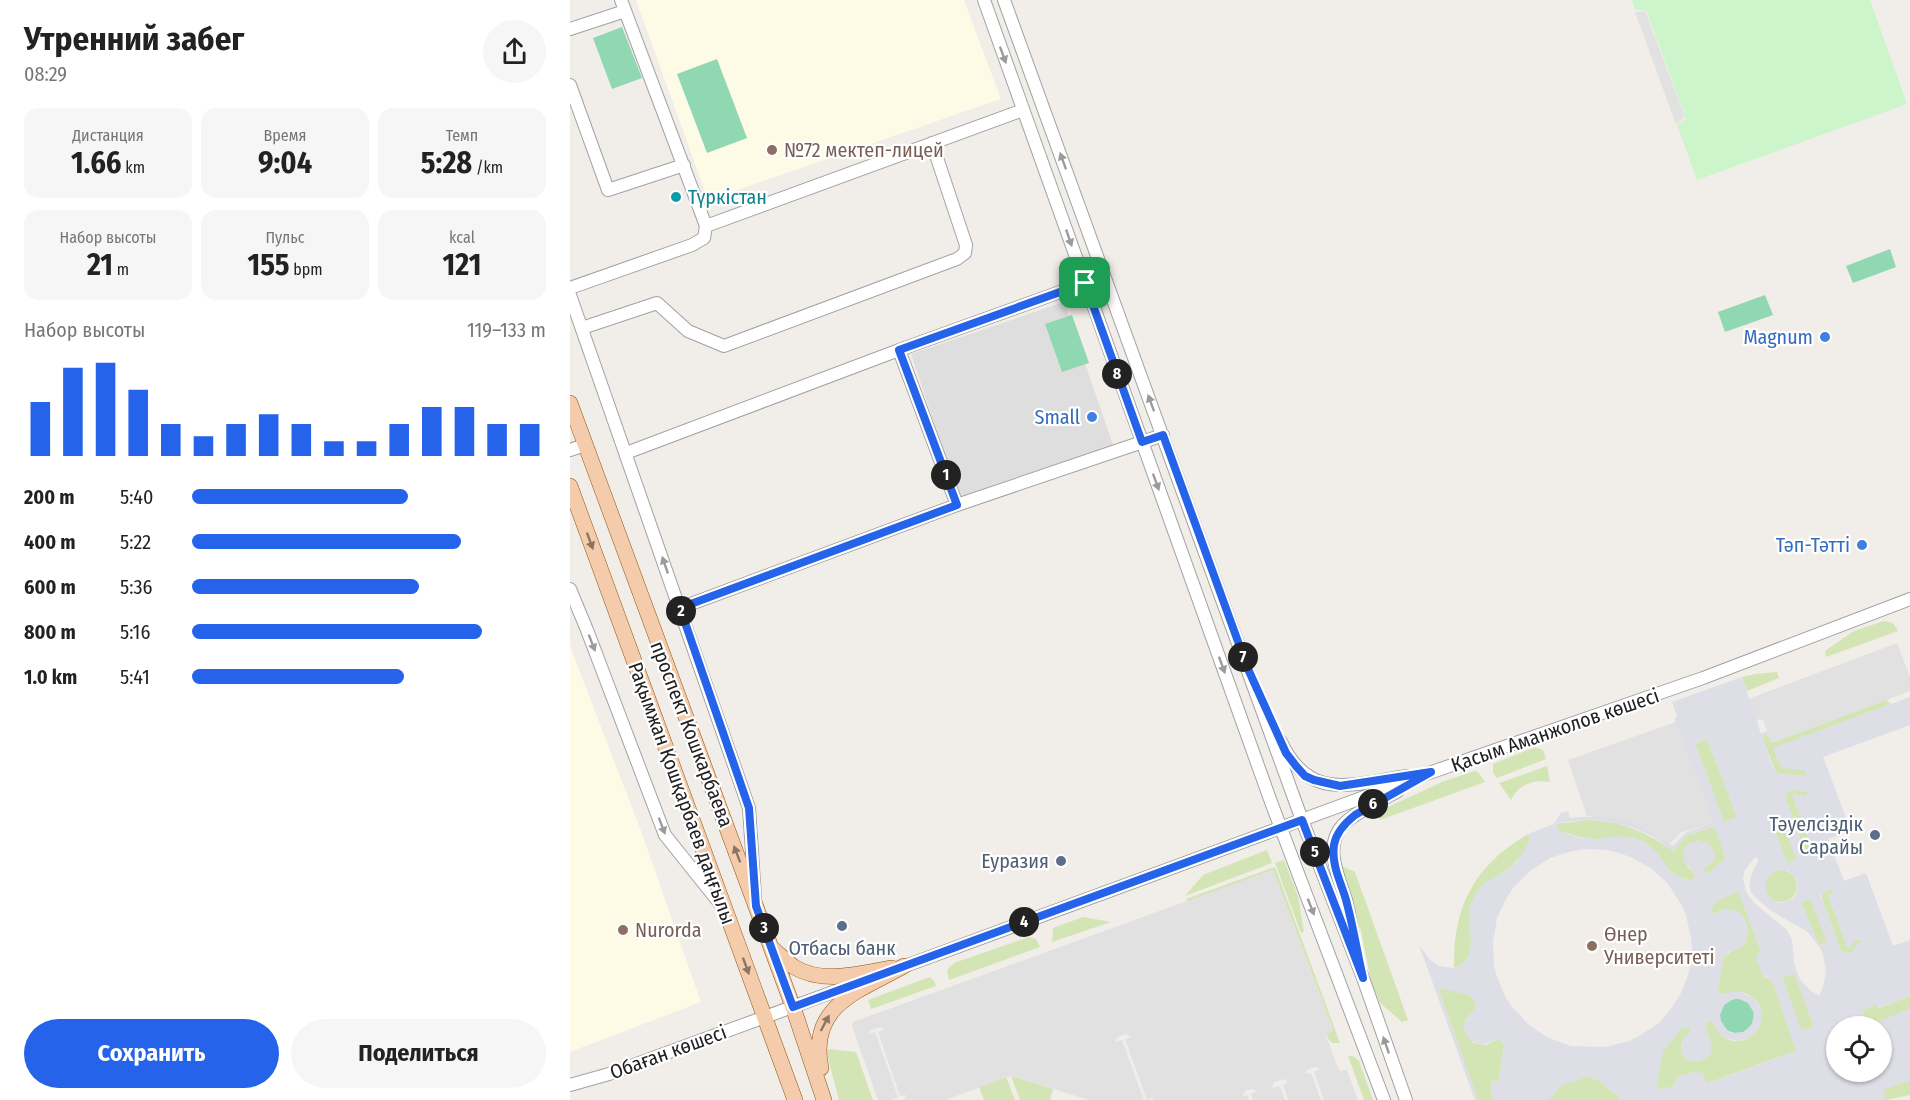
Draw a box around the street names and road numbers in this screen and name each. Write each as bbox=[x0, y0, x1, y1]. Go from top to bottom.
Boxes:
street label: проспект Кошкарбаева bbox=[645, 638, 739, 830]
street label: Рақымжан Қошқарбаев даңғылы bbox=[623, 659, 741, 927]
street label: Қасым Аманжолов көшесі bbox=[1448, 683, 1662, 777]
street label: Обаған көшесі bbox=[606, 1020, 730, 1084]

